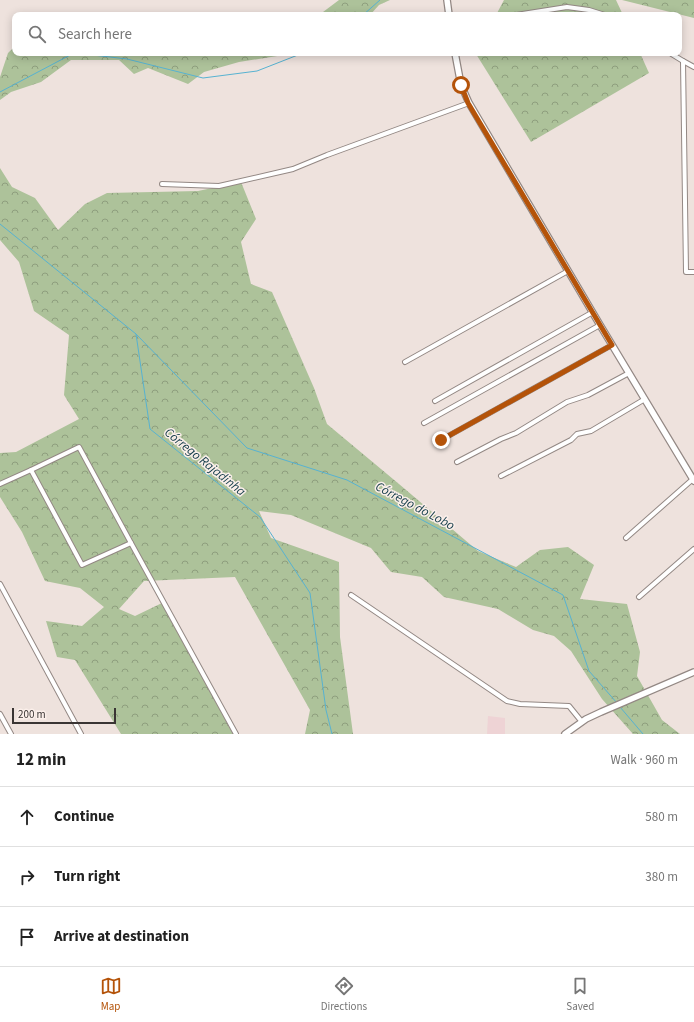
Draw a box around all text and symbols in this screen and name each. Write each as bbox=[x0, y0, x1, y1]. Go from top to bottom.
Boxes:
search box bbox=[12, 12, 682, 56]
icon: search bbox=[26, 23, 48, 45]
text: Search here bbox=[58, 24, 132, 45]
route start bbox=[452, 76, 470, 94]
water label: Córrego Rajadinha bbox=[161, 424, 249, 500]
route end bbox=[432, 431, 450, 449]
water label: Córrego do Lobo bbox=[372, 478, 458, 535]
scale bar bbox=[12, 706, 116, 725]
text: 200 m bbox=[18, 707, 46, 722]
text: 12 min bbox=[16, 748, 66, 772]
text: Walk · 960 m bbox=[610, 751, 678, 769]
icon: ahead bbox=[16, 806, 38, 828]
text: Continue bbox=[54, 806, 114, 827]
text: 580 m bbox=[645, 808, 678, 826]
icon: right bbox=[16, 866, 38, 888]
text: Turn right bbox=[54, 866, 120, 887]
text: 380 m bbox=[645, 868, 678, 886]
icon: arrive bbox=[16, 926, 38, 948]
text: Arrive at destination bbox=[54, 926, 189, 947]
tab: Map bbox=[100, 975, 122, 1014]
tab: Directions bbox=[321, 975, 367, 1014]
tab: Saved bbox=[566, 975, 594, 1014]

